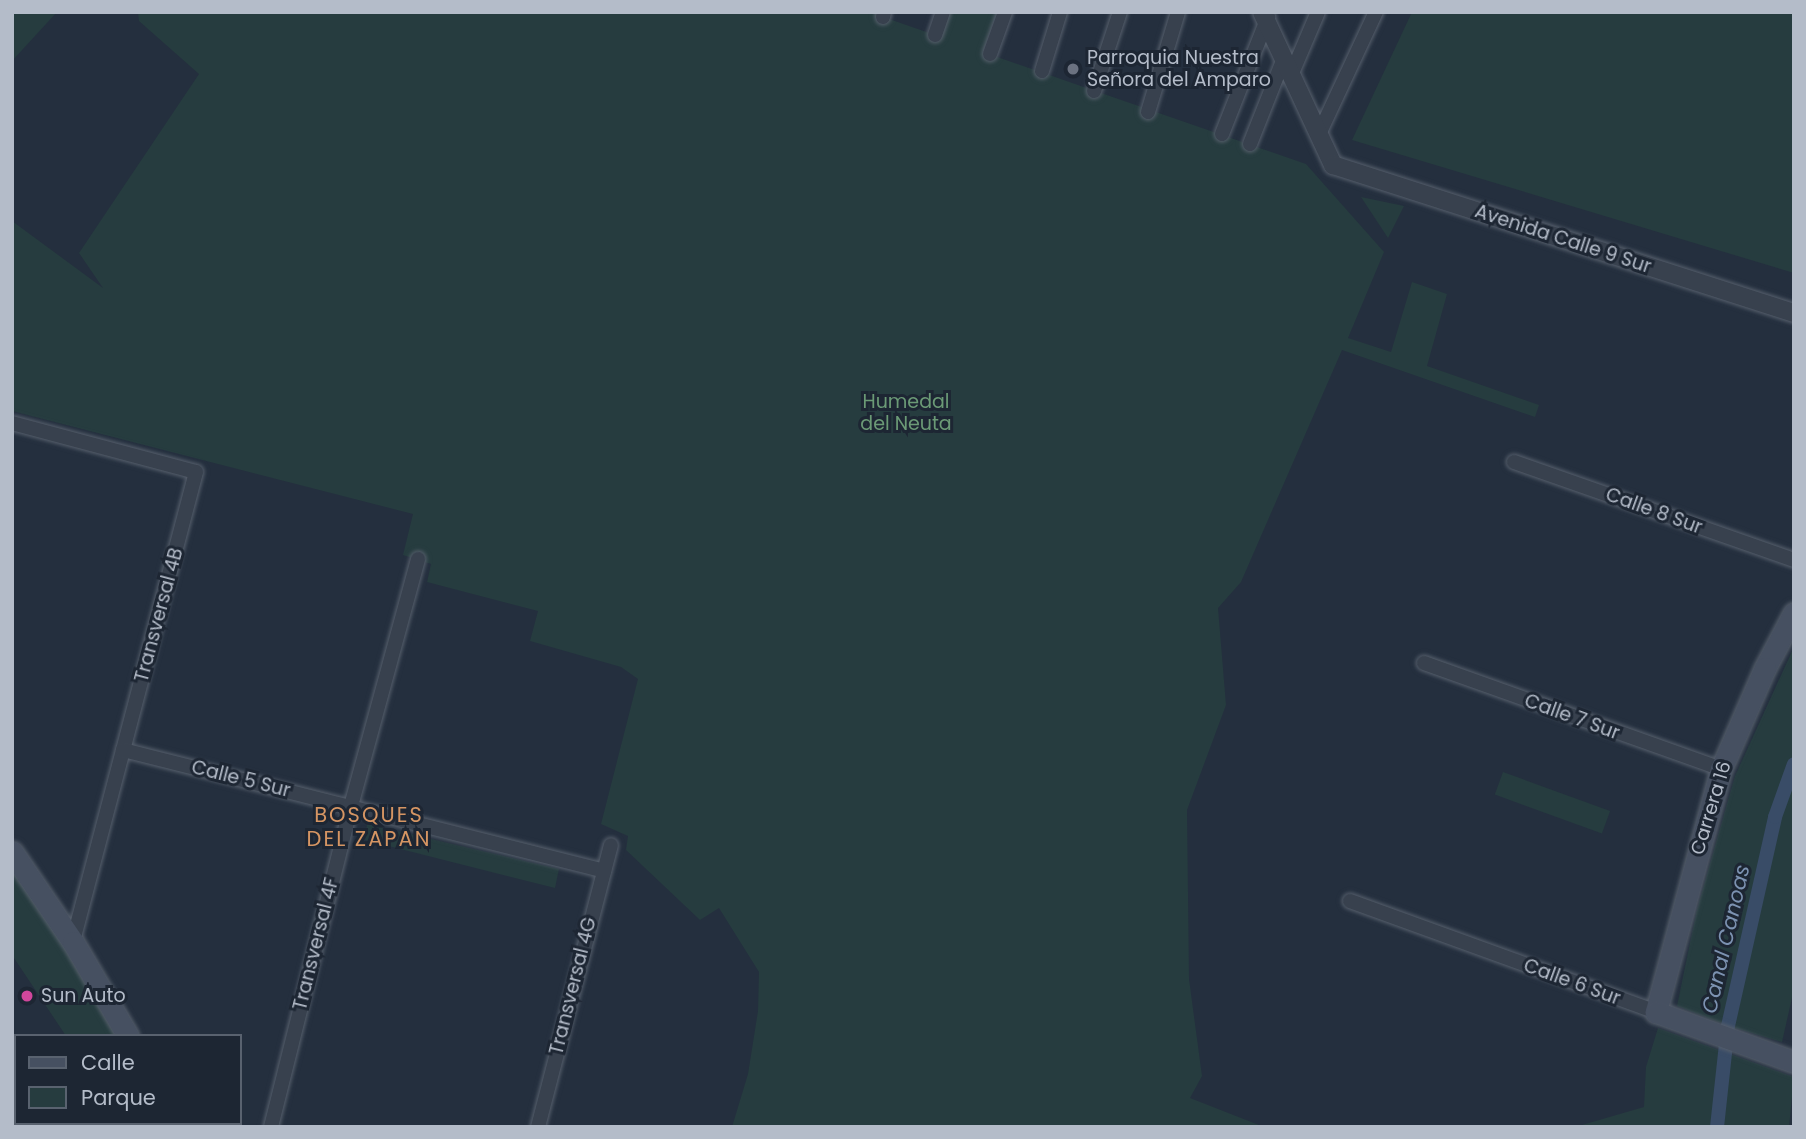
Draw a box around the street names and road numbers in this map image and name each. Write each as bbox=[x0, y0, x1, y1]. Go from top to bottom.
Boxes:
street label: Avenida Calle 9 Sur bbox=[1472, 200, 1654, 278]
street label: Calle 8 Sur bbox=[1603, 483, 1705, 539]
street label: Transversal 4B bbox=[130, 545, 188, 685]
street label: Calle 7 Sur bbox=[1521, 689, 1623, 745]
street label: Calle 5 Sur bbox=[189, 756, 293, 802]
street label: Carrera 16 bbox=[1686, 758, 1736, 858]
street label: Transversal 4F bbox=[289, 875, 343, 1013]
street label: Transversal 4G bbox=[545, 915, 601, 1057]
street label: Calle 6 Sur bbox=[1521, 954, 1623, 1010]

